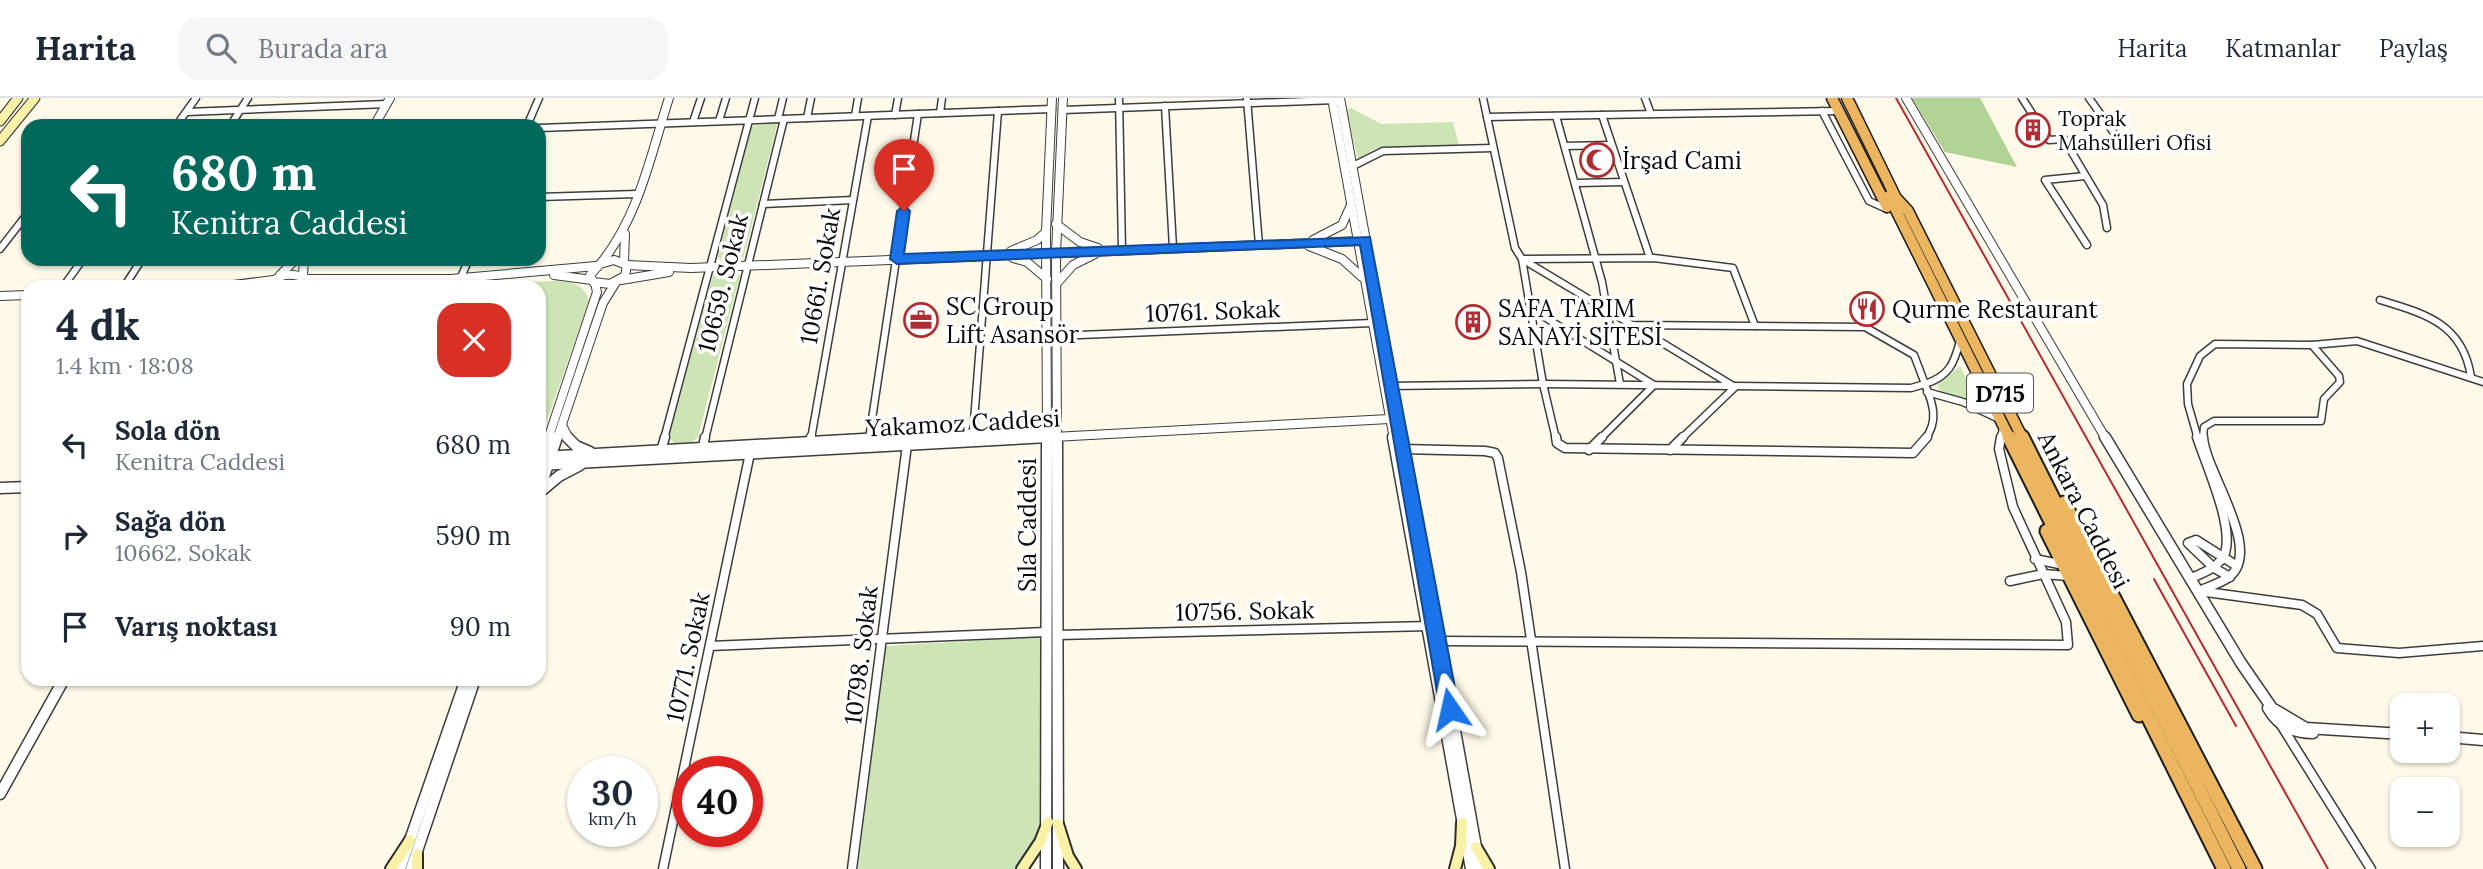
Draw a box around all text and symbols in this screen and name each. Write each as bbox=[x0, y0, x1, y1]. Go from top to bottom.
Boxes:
search box bbox=[178, 17, 668, 80]
text: Harita bbox=[35, 27, 136, 69]
icon: search bbox=[202, 29, 240, 67]
text: Burada ara bbox=[258, 32, 388, 65]
text: Harita bbox=[2118, 33, 2187, 64]
text: Katmanlar bbox=[2225, 33, 2341, 64]
text: Paylaş bbox=[2379, 33, 2448, 64]
place label: Toprak Mahsülleri Ofisi bbox=[2058, 105, 2212, 156]
building icon: Toprak Mahsülleri Ofisi bbox=[2014, 111, 2052, 149]
pin bbox=[874, 139, 934, 211]
text: 680 m bbox=[171, 141, 316, 203]
mosque icon: İrşad Cami bbox=[1578, 141, 1616, 179]
place label: İrşad Cami bbox=[1622, 145, 1742, 176]
icon: left bbox=[56, 147, 147, 238]
icon: arrive bbox=[885, 150, 923, 188]
text: Kenitra Caddesi bbox=[171, 202, 407, 243]
street label: 10661. Sokak bbox=[793, 205, 847, 347]
street label: 10659. Sokak bbox=[691, 210, 755, 356]
restaurant icon: Qurme Restaurant bbox=[1848, 290, 1886, 328]
place label: SC Group Lift Asansör bbox=[946, 291, 1080, 350]
street label: 10761. Sokak bbox=[1145, 293, 1281, 329]
place label: SAFA TARIM SANAYİ SİTESİ bbox=[1498, 293, 1662, 352]
place label: Qurme Restaurant bbox=[1892, 294, 2098, 325]
text: 4 dk bbox=[56, 298, 140, 352]
office icon: SC Group Lift Asansör bbox=[902, 301, 940, 339]
button: close bbox=[437, 303, 511, 377]
building icon: SAFA TARIM SANAYİ SİTESİ bbox=[1454, 303, 1492, 341]
text: 1.4 km · 18:08 bbox=[56, 351, 194, 380]
road number: D715 bbox=[1967, 374, 2033, 412]
street label: Yakamoz Caddesi bbox=[864, 402, 1061, 444]
text: Sola dön bbox=[115, 414, 221, 447]
street label: Ankara Caddesi bbox=[2031, 425, 2137, 594]
icon: left bbox=[56, 426, 94, 464]
text: 680 m bbox=[435, 428, 511, 461]
text: Kenitra Caddesi bbox=[115, 447, 285, 476]
street label: Sıla Caddesi bbox=[1012, 458, 1043, 592]
text: Sağa dön bbox=[115, 505, 226, 538]
icon: right bbox=[56, 517, 94, 555]
text: 590 m bbox=[436, 519, 511, 552]
text: 10662. Sokak bbox=[115, 538, 251, 567]
street label: 10798. Sokak bbox=[837, 584, 885, 726]
street label: 10771. Sokak bbox=[659, 589, 717, 725]
street label: 10756. Sokak bbox=[1175, 594, 1315, 628]
icon: arrive bbox=[56, 608, 94, 646]
text: Varış noktası bbox=[115, 610, 277, 643]
text: 90 m bbox=[450, 610, 511, 643]
position arrow bbox=[1413, 672, 1487, 746]
map controls bbox=[2390, 693, 2460, 847]
button: + bbox=[2390, 693, 2460, 763]
speed limit sign: 40 bbox=[672, 756, 763, 847]
text: 30 bbox=[592, 770, 633, 815]
button: − bbox=[2390, 777, 2460, 847]
text: km/h bbox=[588, 807, 637, 830]

